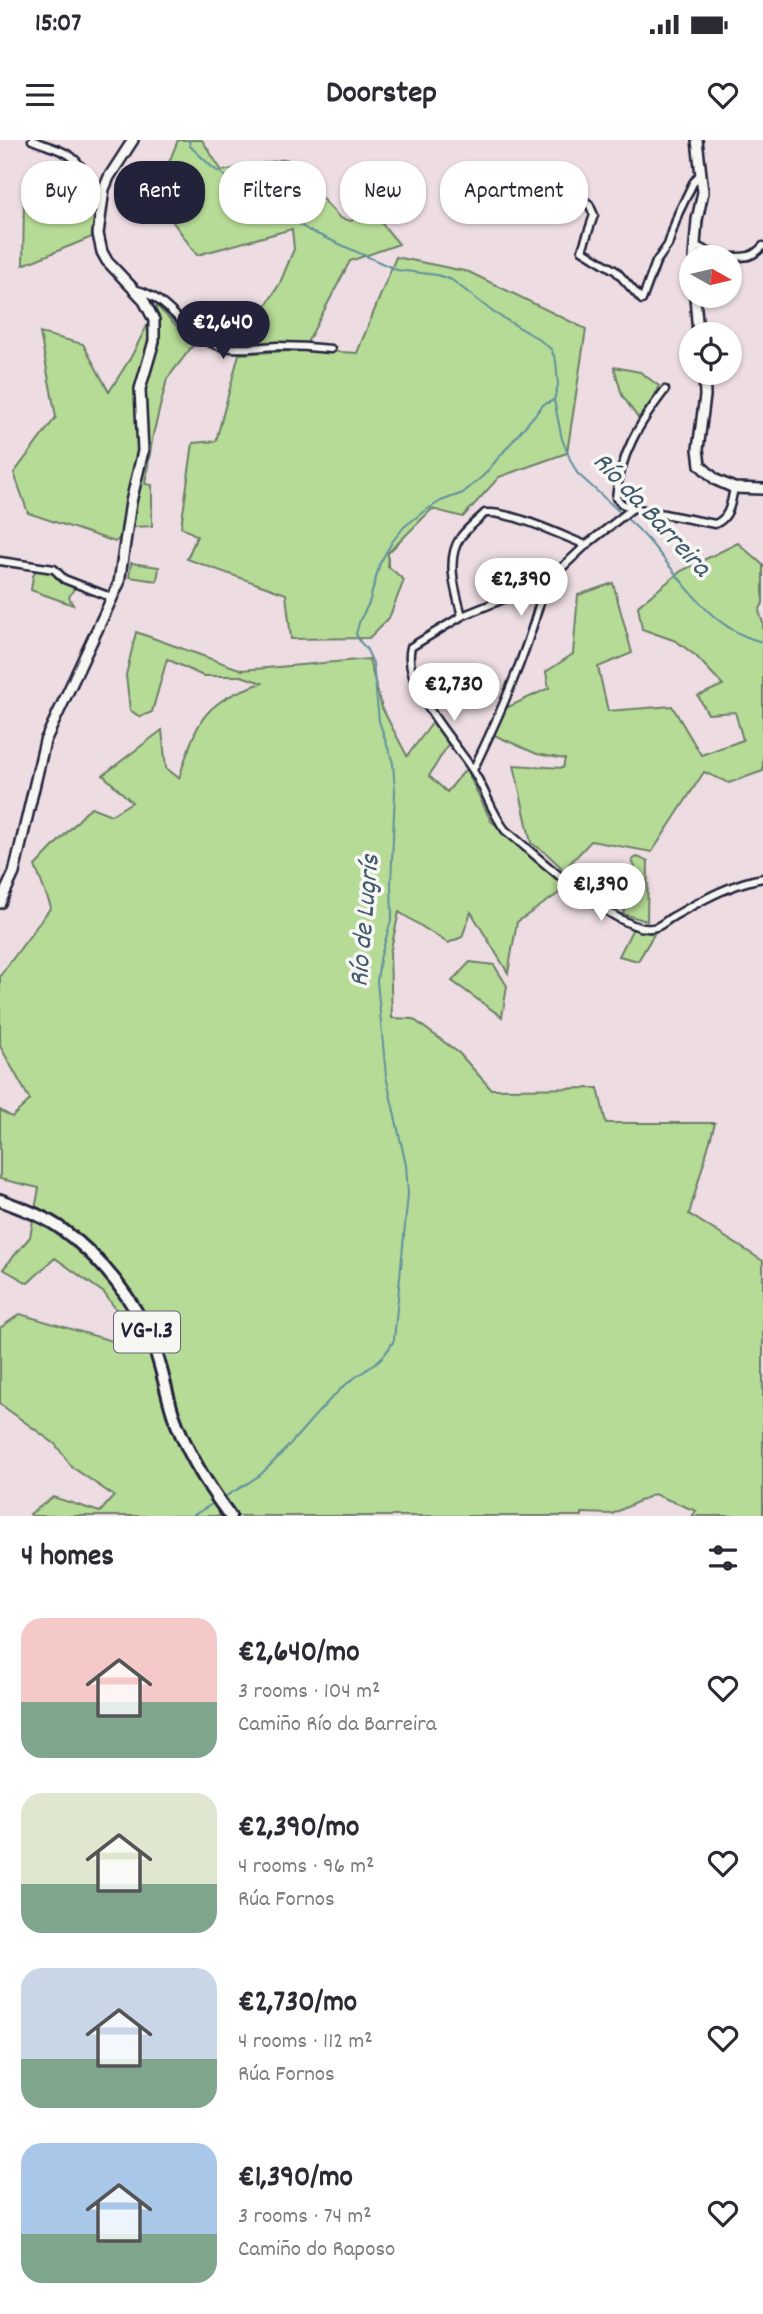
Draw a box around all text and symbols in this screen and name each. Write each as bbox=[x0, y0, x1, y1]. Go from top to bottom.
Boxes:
text: 15:07 bbox=[35, 6, 81, 43]
text: Doorstep bbox=[326, 72, 437, 118]
icon: menu bbox=[21, 76, 59, 114]
icon: heart bbox=[704, 76, 742, 114]
chip: Buy bbox=[21, 161, 100, 224]
chip: Rent bbox=[114, 161, 205, 224]
chip: Filters bbox=[219, 161, 326, 224]
chip: New bbox=[340, 161, 426, 224]
chip: Apartment bbox=[440, 161, 588, 224]
north arrow bbox=[679, 245, 742, 308]
map controls bbox=[679, 245, 742, 385]
pin: €2,640 bbox=[166, 302, 280, 361]
text: €2,640 bbox=[193, 307, 253, 340]
button: locate bbox=[679, 322, 742, 385]
water label: Río da Barreira bbox=[581, 444, 720, 589]
pin: €2,390 bbox=[464, 559, 578, 618]
text: €2,390 bbox=[491, 564, 551, 597]
pin: €2,730 bbox=[397, 664, 511, 723]
text: €2,730 bbox=[425, 669, 483, 702]
water label: Río de Lugrís bbox=[341, 852, 393, 989]
pin: €1,390 bbox=[544, 864, 658, 923]
text: €1,390 bbox=[573, 869, 629, 902]
road number: VG-1.3 bbox=[114, 1312, 180, 1352]
text: 4 homes bbox=[21, 1537, 114, 1580]
icon: filters bbox=[704, 1539, 742, 1577]
text: €2,640/mo bbox=[238, 1633, 360, 1676]
icon: home bbox=[77, 1646, 161, 1730]
icon: heart bbox=[704, 1669, 742, 1707]
text: 3 rooms · 104 m² bbox=[238, 1676, 380, 1709]
text: Camiño Río da Barreira bbox=[238, 1709, 436, 1742]
text: €2,390/mo bbox=[238, 1808, 359, 1851]
icon: home bbox=[77, 1821, 161, 1905]
icon: heart bbox=[704, 1844, 742, 1882]
text: 4 rooms · 96 m² bbox=[238, 1851, 374, 1884]
text: Rúa Fornos bbox=[238, 1884, 335, 1917]
text: €2,730/mo bbox=[238, 1983, 357, 2026]
icon: home bbox=[77, 1996, 161, 2080]
icon: heart bbox=[704, 2019, 742, 2057]
text: 4 rooms · 112 m² bbox=[238, 2026, 373, 2059]
text: Rúa Fornos bbox=[238, 2059, 335, 2092]
text: €1,390/mo bbox=[238, 2158, 353, 2201]
icon: home bbox=[77, 2171, 161, 2255]
icon: heart bbox=[704, 2194, 742, 2232]
text: 3 rooms · 74 m² bbox=[238, 2201, 372, 2234]
text: Camiño do Raposo bbox=[238, 2234, 395, 2267]

